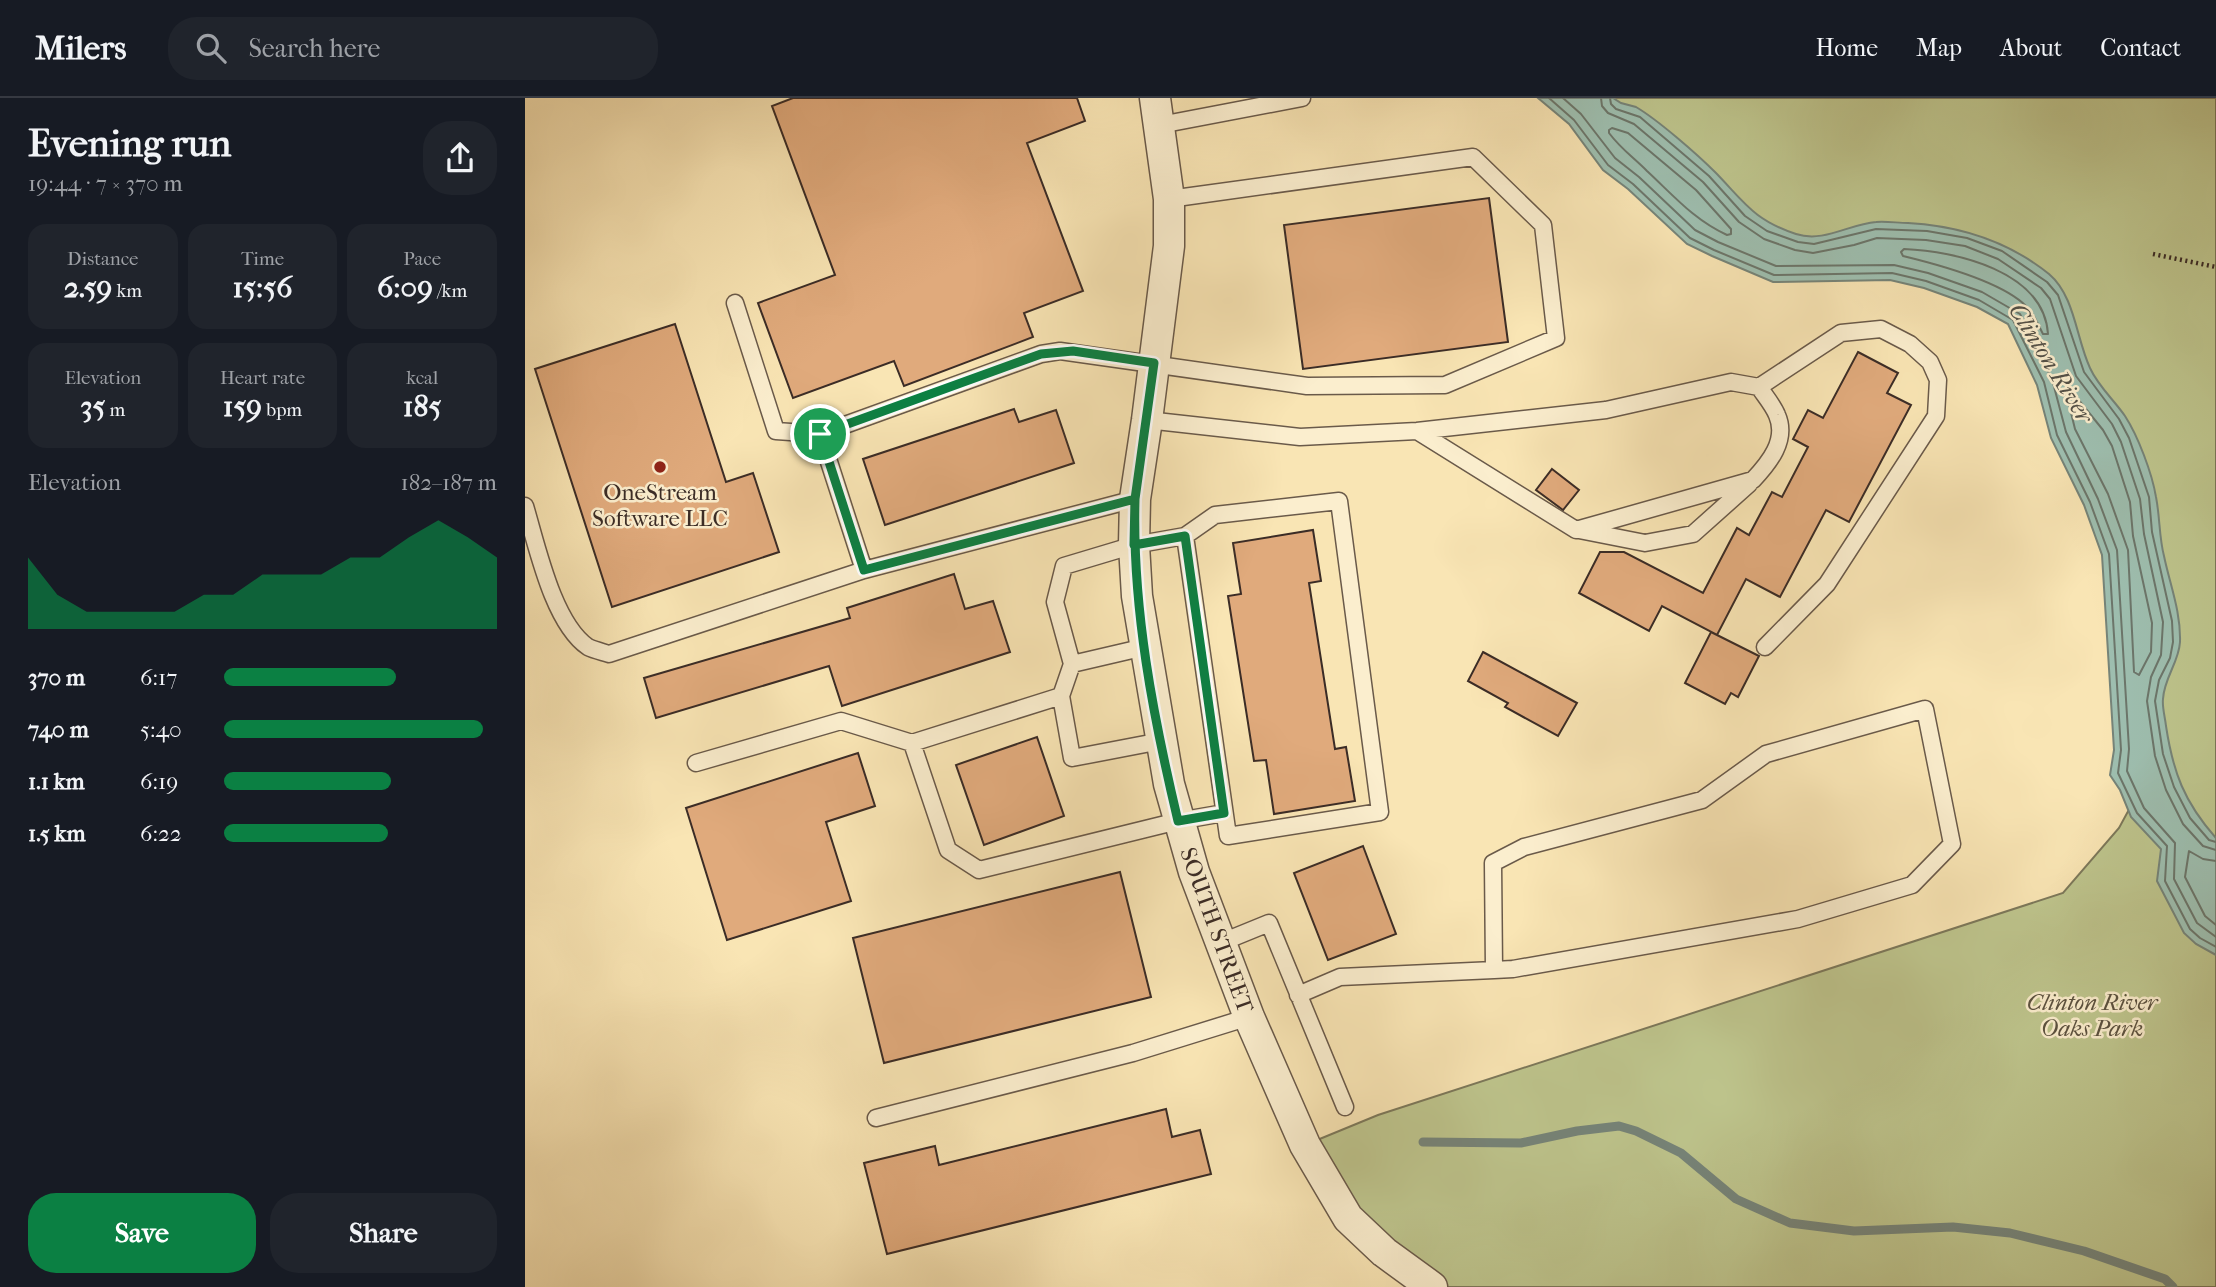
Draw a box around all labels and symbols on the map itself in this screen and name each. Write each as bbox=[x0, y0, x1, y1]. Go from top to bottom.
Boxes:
water label: Clinton River bbox=[2003, 298, 2100, 430]
pin bbox=[790, 404, 850, 464]
marker: OneStream Software LLC bbox=[652, 459, 668, 475]
place label: OneStream Software LLC bbox=[592, 479, 728, 532]
street label: SOUTH STREET bbox=[1174, 844, 1259, 1017]
park label: Clinton River Oaks Park bbox=[2027, 989, 2159, 1042]

